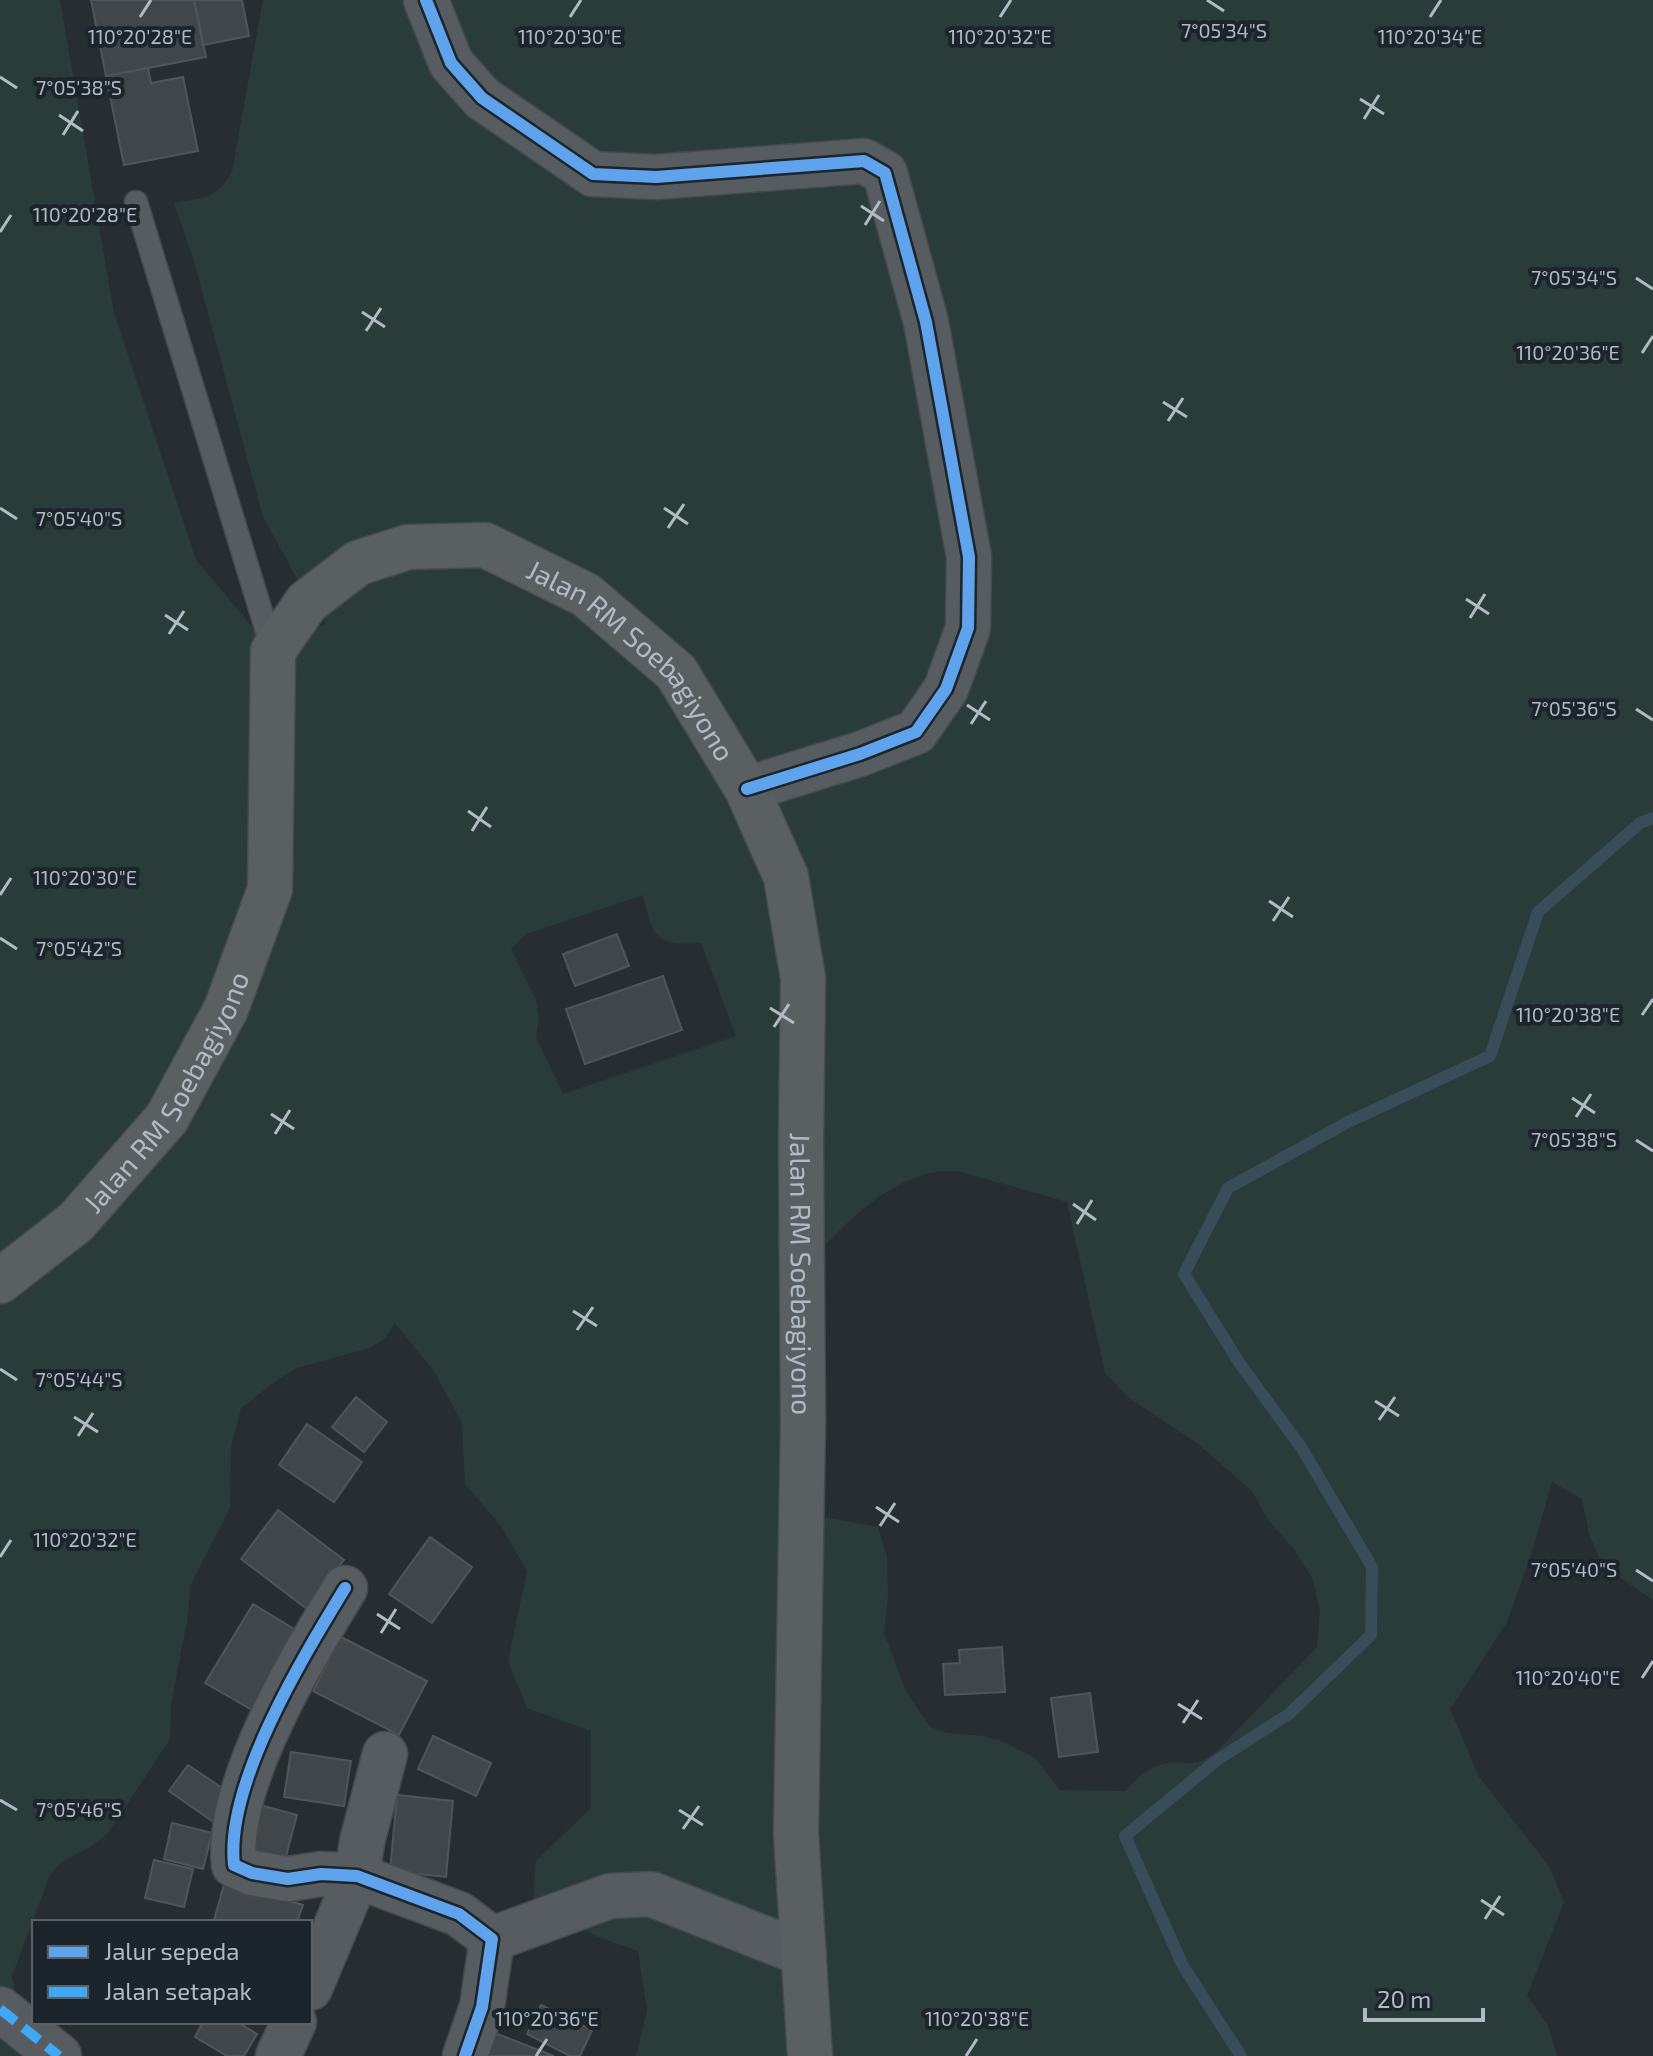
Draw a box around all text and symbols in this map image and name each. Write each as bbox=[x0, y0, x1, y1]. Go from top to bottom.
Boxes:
text: 7°05'34"S bbox=[1181, 18, 1267, 42]
text: 110°20'28"E bbox=[88, 24, 192, 48]
text: 110°20'30"E bbox=[518, 24, 622, 48]
text: 110°20'32"E bbox=[948, 24, 1052, 48]
text: 110°20'34"E bbox=[1378, 24, 1482, 48]
text: 7°05'38"S bbox=[36, 75, 122, 99]
text: 110°20'28"E bbox=[33, 202, 137, 226]
text: 7°05'34"S bbox=[1531, 265, 1617, 289]
text: 110°20'36"E bbox=[1516, 340, 1620, 364]
text: 7°05'40"S bbox=[36, 506, 122, 530]
street label: Jalan RM Soebagiyono bbox=[522, 552, 743, 767]
text: 7°05'36"S bbox=[1531, 696, 1617, 720]
text: 110°20'30"E bbox=[33, 865, 137, 889]
text: 7°05'42"S bbox=[36, 936, 122, 960]
street label: Jalan RM Soebagiyono bbox=[75, 967, 255, 1219]
text: 110°20'38"E bbox=[1516, 1002, 1620, 1026]
text: 7°05'38"S bbox=[1531, 1127, 1617, 1151]
street label: Jalan RM Soebagiyono bbox=[784, 1132, 820, 1415]
text: 7°05'44"S bbox=[36, 1367, 122, 1391]
text: 110°20'32"E bbox=[33, 1527, 137, 1551]
text: 7°05'40"S bbox=[1531, 1557, 1617, 1581]
text: 110°20'40"E bbox=[1516, 1665, 1620, 1689]
text: 7°05'46"S bbox=[36, 1797, 122, 1821]
legend bbox=[32, 1920, 312, 2024]
text: Jalur sepeda bbox=[104, 1936, 239, 1965]
scale bar bbox=[1365, 1972, 1483, 2022]
text: Jalan setapak bbox=[104, 1976, 252, 2005]
text: 20 m bbox=[1377, 1984, 1431, 2013]
text: 110°20'36"E bbox=[495, 2006, 599, 2030]
text: 110°20'38"E bbox=[925, 2006, 1029, 2030]

